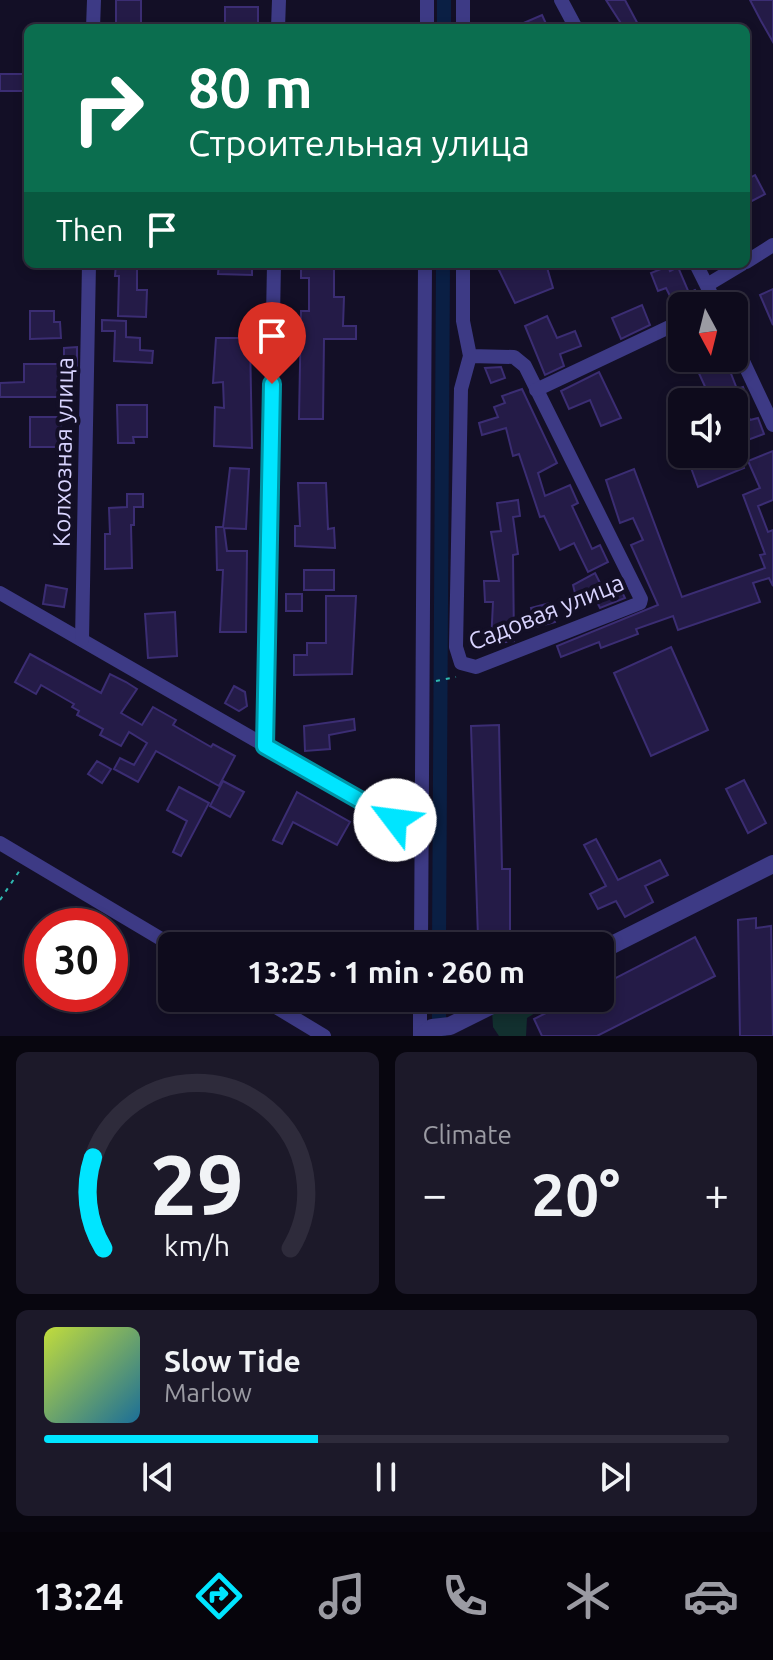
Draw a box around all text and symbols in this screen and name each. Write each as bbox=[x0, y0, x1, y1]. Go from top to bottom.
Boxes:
icon: right bbox=[56, 56, 160, 160]
text: 80 m bbox=[188, 56, 313, 119]
text: Строительная улица bbox=[188, 122, 530, 163]
icon: arrive bbox=[140, 208, 184, 252]
text: Then bbox=[56, 213, 124, 247]
north arrow bbox=[668, 292, 748, 372]
map controls bbox=[668, 292, 748, 468]
pin bbox=[238, 302, 306, 384]
icon: arrive bbox=[250, 314, 294, 358]
street label: Колхозная улица bbox=[48, 357, 78, 547]
button: sound bbox=[668, 388, 748, 468]
street label: Садовая улица bbox=[465, 569, 627, 655]
position arrow bbox=[353, 778, 437, 862]
speed limit sign: 30 bbox=[24, 908, 128, 1012]
text: 13:25 · 1 min · 260 m bbox=[247, 955, 525, 989]
text: Climate bbox=[423, 1120, 512, 1149]
text: 29 bbox=[150, 1137, 244, 1231]
text: 20° bbox=[531, 1160, 620, 1227]
text: − bbox=[423, 1169, 447, 1218]
text: + bbox=[704, 1169, 729, 1218]
text: km/h bbox=[164, 1229, 230, 1261]
text: Slow Tide bbox=[164, 1344, 301, 1378]
text: Marlow bbox=[164, 1378, 252, 1407]
icon: previous bbox=[136, 1455, 180, 1499]
icon: pause bbox=[364, 1455, 408, 1499]
icon: next bbox=[593, 1455, 637, 1499]
icon: directions bbox=[191, 1568, 247, 1624]
icon: music bbox=[314, 1568, 370, 1624]
icon: phone bbox=[437, 1568, 493, 1624]
icon: climate bbox=[560, 1568, 616, 1624]
icon: car bbox=[683, 1568, 739, 1624]
text: 13:24 bbox=[34, 1576, 124, 1617]

